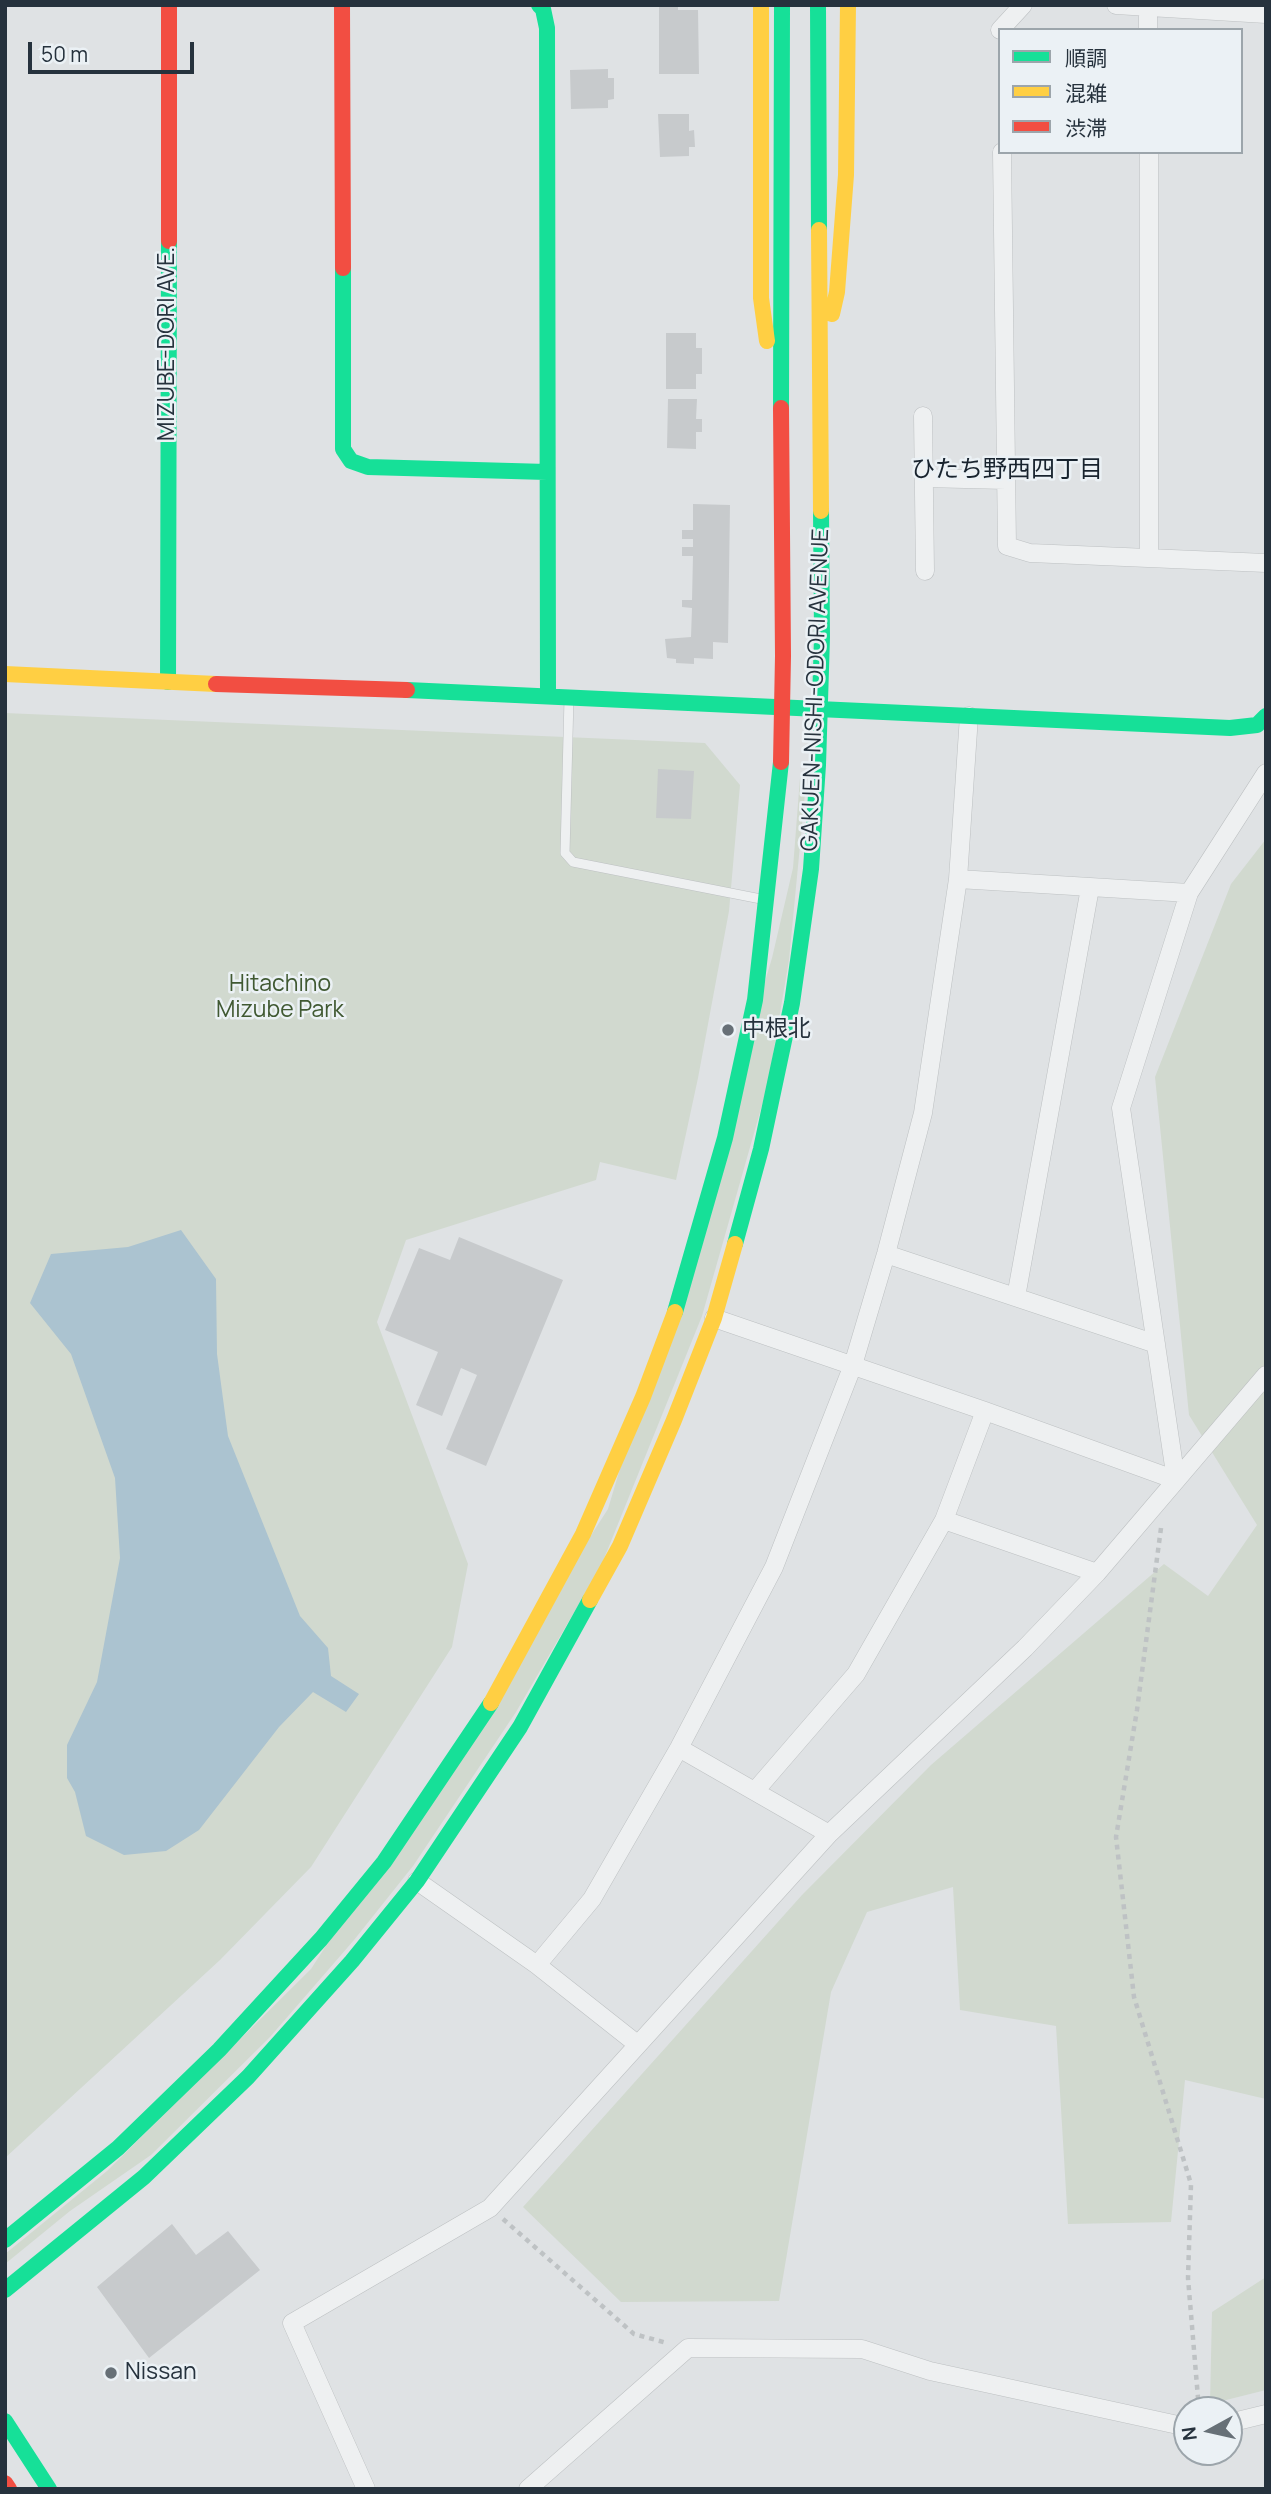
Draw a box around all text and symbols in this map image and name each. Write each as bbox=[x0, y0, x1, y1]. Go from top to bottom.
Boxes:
scale bar bbox=[32, 28, 198, 72]
legend bbox=[998, 28, 1243, 154]
text: 50 m bbox=[41, 40, 88, 68]
text: 順調 bbox=[1065, 44, 1107, 72]
text: 混雑 bbox=[1065, 79, 1107, 107]
text: 渋滞 bbox=[1065, 114, 1107, 142]
street label: MIZUBE-DORI AVE. bbox=[154, 247, 182, 441]
district label: ひたち野西四丁目 bbox=[911, 456, 1103, 484]
street label: GAKUEN-NISHI-ODORI AVENUE bbox=[797, 528, 835, 852]
park label: Hitachino Mizube Park bbox=[216, 971, 344, 1025]
place label: 中根北 bbox=[742, 1016, 811, 1044]
marker: 中根北 bbox=[720, 1022, 736, 1038]
place label: Nissan bbox=[125, 2359, 197, 2387]
marker: Nissan bbox=[103, 2365, 119, 2381]
north arrow bbox=[1173, 2396, 1243, 2466]
text: N bbox=[1175, 2425, 1203, 2442]

